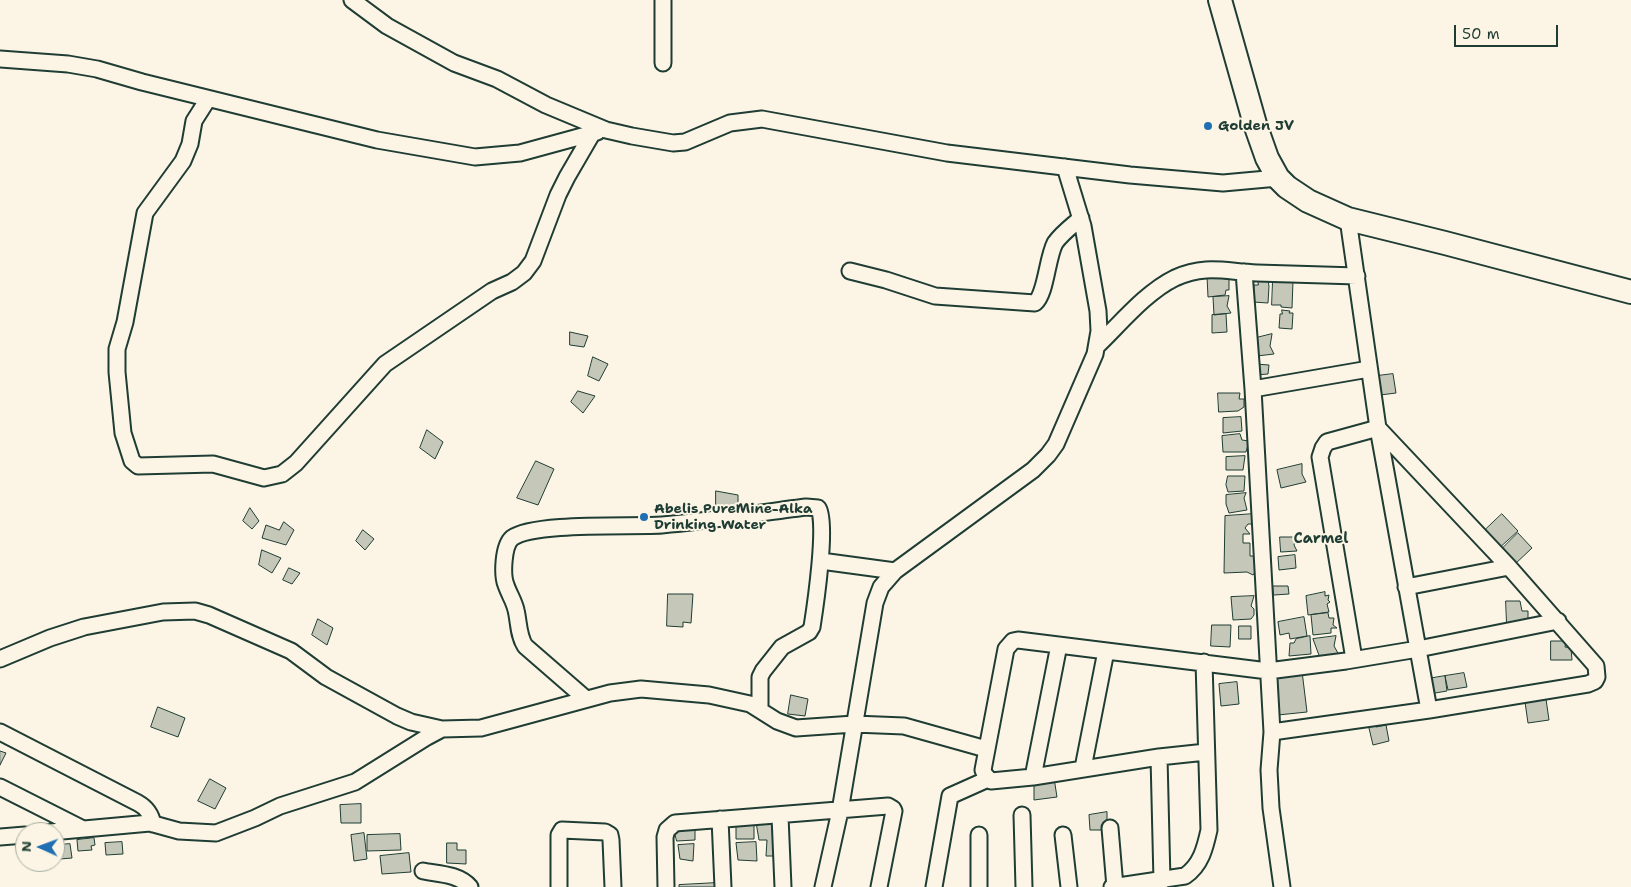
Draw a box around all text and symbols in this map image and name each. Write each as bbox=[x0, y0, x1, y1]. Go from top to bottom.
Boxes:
scale bar bbox=[1456, 15, 1560, 47]
text: 50 m bbox=[1462, 24, 1500, 44]
place label: Golden JV bbox=[1218, 118, 1294, 134]
marker: Golden JV bbox=[1202, 120, 1214, 132]
place label: Abelis PureMine-Alka Drinking Water bbox=[654, 501, 812, 534]
marker: Abelis PureMine-Alka Drinking Water bbox=[638, 511, 650, 523]
district label: Carmel bbox=[1294, 530, 1348, 548]
north arrow bbox=[15, 822, 65, 872]
text: N bbox=[17, 841, 35, 852]

